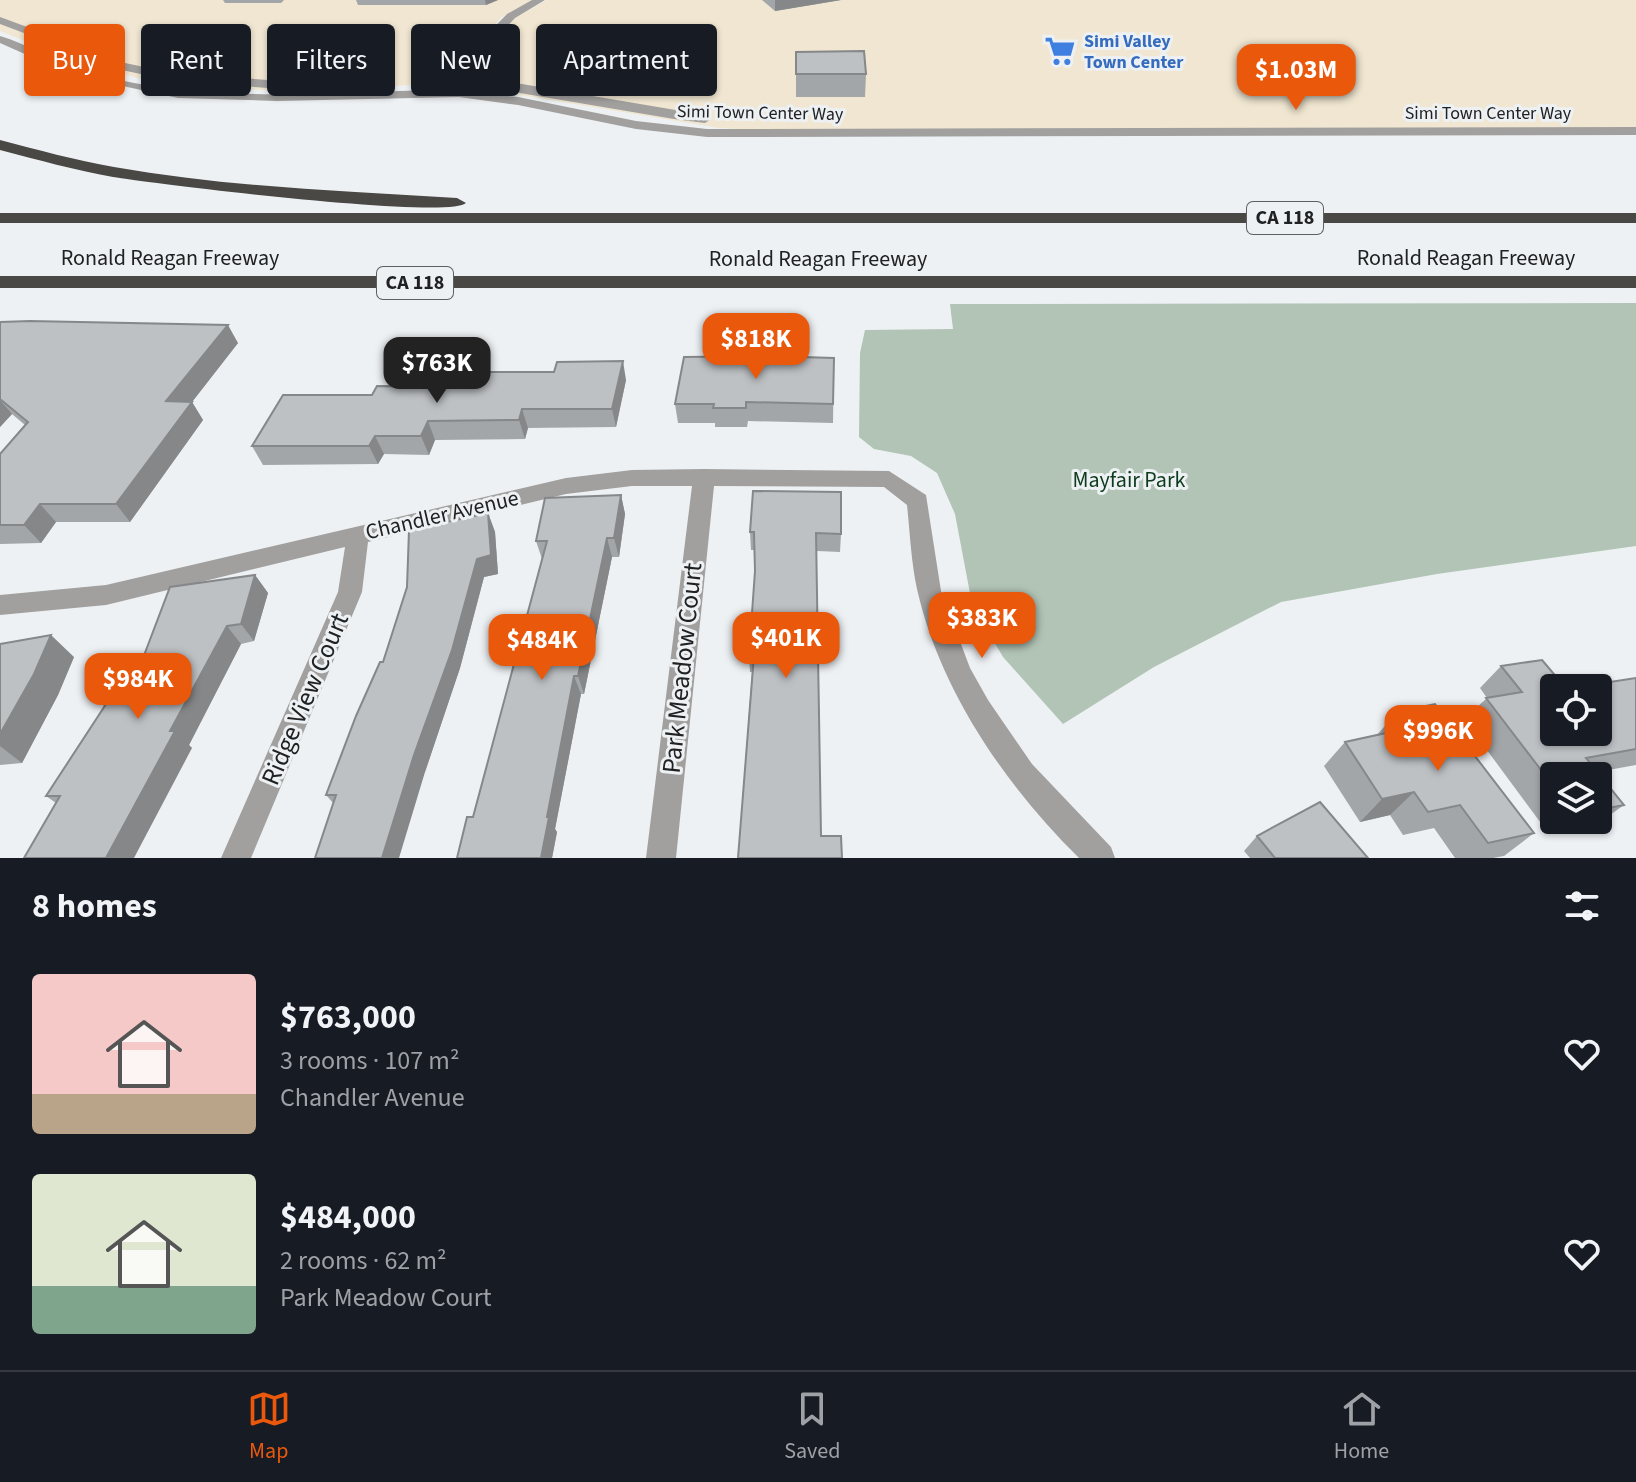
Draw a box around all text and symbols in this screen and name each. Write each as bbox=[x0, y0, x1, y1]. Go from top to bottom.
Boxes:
chip: Buy bbox=[24, 24, 125, 96]
chip: Rent bbox=[141, 24, 251, 96]
chip: Filters bbox=[267, 24, 395, 96]
chip: New bbox=[411, 24, 520, 96]
chip: Apartment bbox=[536, 24, 717, 96]
place label: Simi Valley Town Center bbox=[1084, 29, 1184, 75]
supermarket icon: Simi Valley Town Center bbox=[1043, 34, 1077, 68]
pin: $1.03M bbox=[1231, 44, 1361, 112]
text: $1.03M bbox=[1255, 51, 1337, 88]
street label: Simi Town Center Way bbox=[677, 99, 844, 127]
street label: Simi Town Center Way bbox=[1405, 101, 1572, 126]
road number: CA 118 bbox=[1247, 202, 1323, 234]
street label: Ronald Reagan Freeway bbox=[61, 242, 280, 274]
street label: Ronald Reagan Freeway bbox=[1357, 242, 1576, 274]
street label: Ronald Reagan Freeway bbox=[709, 243, 928, 275]
road number: CA 118 bbox=[377, 267, 453, 299]
pin: $818K bbox=[700, 313, 812, 381]
text: $818K bbox=[721, 320, 791, 357]
pin: $763K bbox=[381, 337, 493, 405]
text: $763K bbox=[402, 344, 472, 381]
park label: Mayfair Park bbox=[1072, 464, 1186, 496]
street label: Chandler Avenue bbox=[362, 482, 522, 548]
street label: Park Meadow Court bbox=[653, 561, 711, 775]
pin: $383K bbox=[926, 592, 1038, 660]
text: $383K bbox=[947, 599, 1017, 636]
street label: Ridge View Court bbox=[252, 607, 358, 791]
pin: $401K bbox=[730, 612, 842, 680]
pin: $484K bbox=[486, 614, 598, 682]
text: $401K bbox=[751, 619, 821, 656]
text: $484K bbox=[507, 621, 577, 658]
pin: $984K bbox=[82, 653, 194, 721]
text: $984K bbox=[103, 660, 173, 697]
map controls bbox=[1540, 674, 1612, 834]
button: locate bbox=[1540, 674, 1612, 746]
pin: $996K bbox=[1382, 705, 1494, 773]
text: $996K bbox=[1403, 712, 1473, 749]
button: layers bbox=[1540, 762, 1612, 834]
text: 8 homes bbox=[32, 882, 157, 931]
icon: filters bbox=[1560, 884, 1604, 928]
text: $763,000 bbox=[280, 993, 416, 1042]
icon: home bbox=[96, 1006, 192, 1102]
icon: heart bbox=[1560, 1032, 1604, 1076]
text: 3 rooms · 107 m² bbox=[280, 1042, 459, 1079]
text: Chandler Avenue bbox=[280, 1079, 465, 1116]
text: $484,000 bbox=[280, 1193, 416, 1242]
icon: home bbox=[96, 1206, 192, 1302]
icon: heart bbox=[1560, 1232, 1604, 1276]
text: 2 rooms · 62 m² bbox=[280, 1242, 447, 1279]
text: Park Meadow Court bbox=[280, 1279, 492, 1316]
tab: Map bbox=[247, 1387, 291, 1467]
tab: Saved bbox=[784, 1387, 840, 1467]
tab: Home bbox=[1334, 1387, 1389, 1467]

